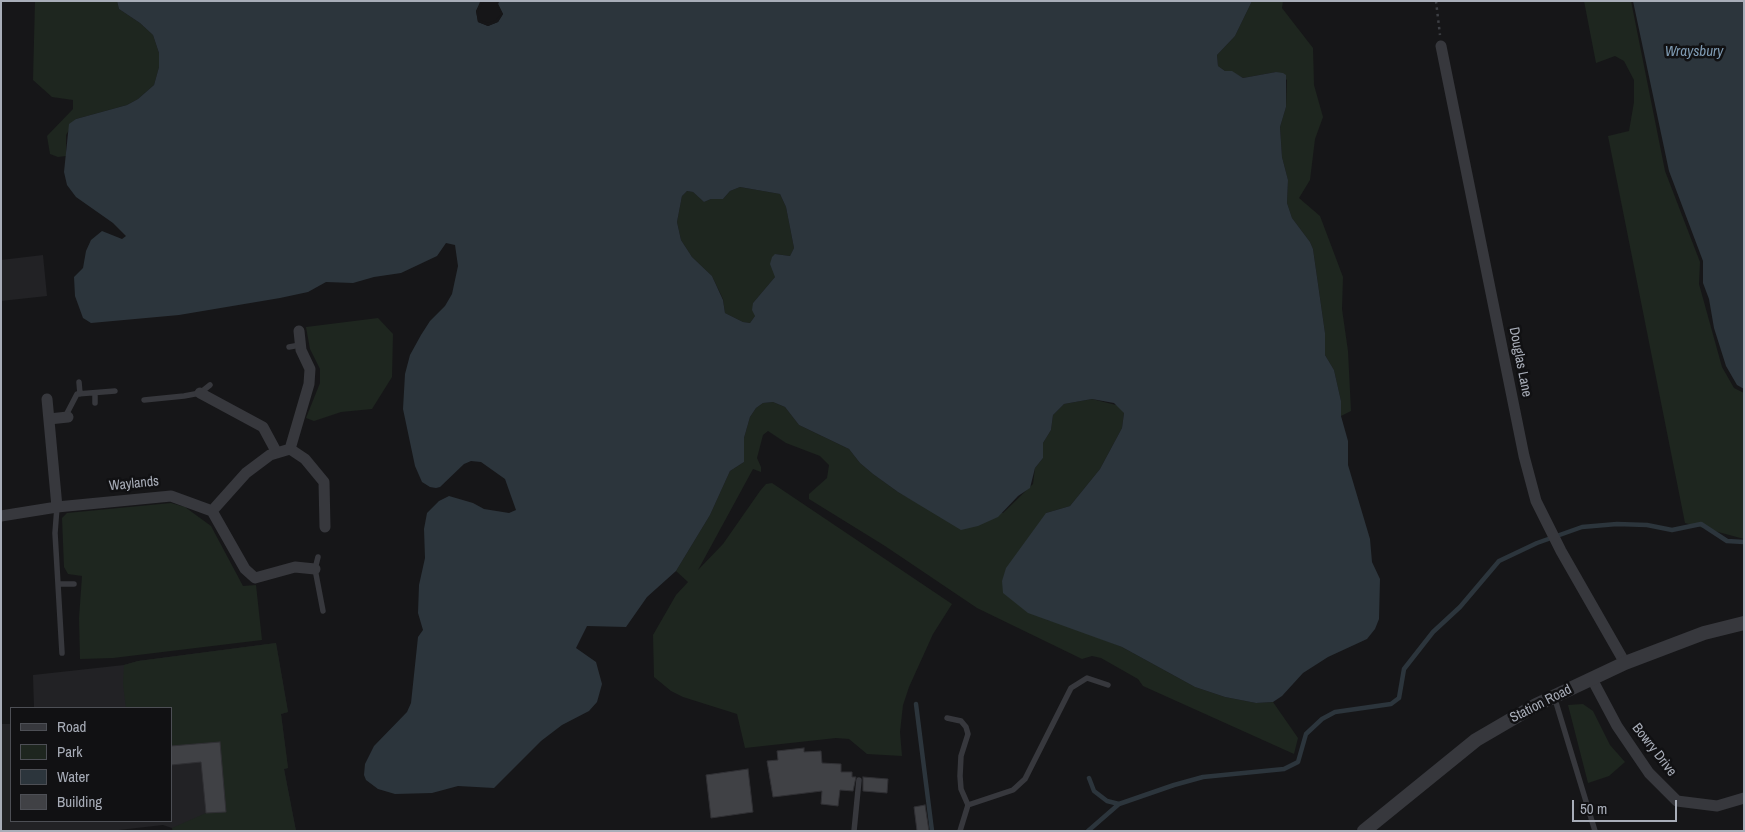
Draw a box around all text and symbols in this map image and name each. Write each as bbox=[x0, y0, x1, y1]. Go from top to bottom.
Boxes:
water label: Wraysbury bbox=[1665, 43, 1723, 61]
street label: Douglas Lane bbox=[1505, 326, 1535, 398]
street label: Waylands bbox=[108, 473, 160, 495]
street label: Station Road bbox=[1507, 681, 1575, 727]
legend bbox=[10, 707, 172, 822]
text: Road bbox=[57, 716, 86, 737]
street label: Bowry Drive bbox=[1628, 720, 1680, 780]
text: Park bbox=[57, 741, 82, 762]
text: Water bbox=[57, 766, 89, 787]
scale bar bbox=[1575, 790, 1680, 822]
text: Building bbox=[57, 791, 102, 812]
text: 50 m bbox=[1580, 798, 1607, 819]

